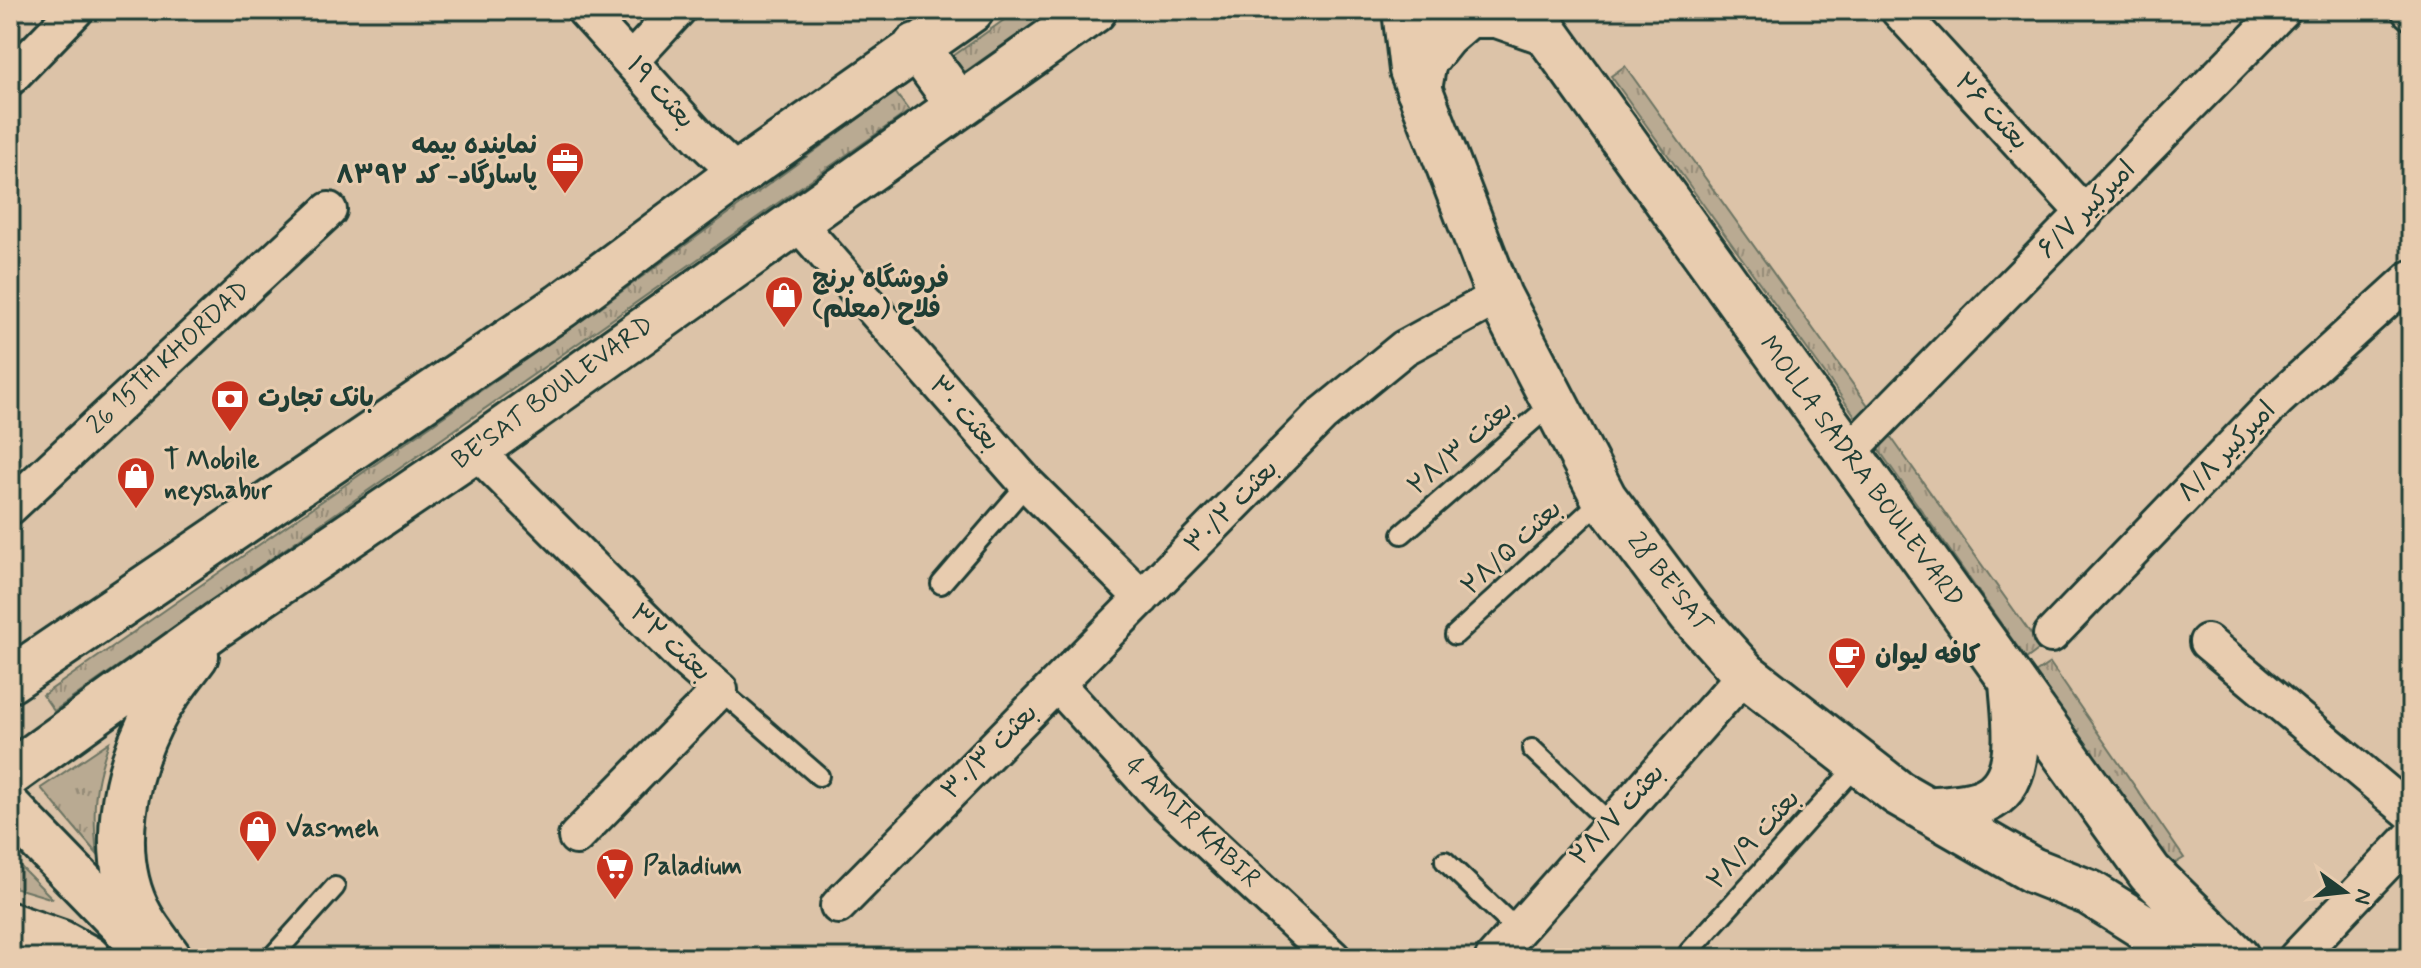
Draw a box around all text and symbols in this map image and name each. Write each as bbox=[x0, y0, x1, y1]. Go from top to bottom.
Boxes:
street label: بعثت ۱۹ bbox=[618, 49, 702, 137]
street label: بعثت ۲۶ bbox=[1946, 66, 2036, 158]
place label: نماینده بیمه پاسارگاد- کد ۸۳۹۲ bbox=[336, 129, 537, 193]
office icon: نماینده بیمه پاسارگاد- کد ۸۳۹۲ bbox=[544, 140, 586, 195]
street label: امیرکبیر ۶/۷ bbox=[2031, 154, 2143, 266]
place label: فروشگاه برنج فلاح (معلم) bbox=[812, 262, 949, 328]
street label: 26 15TH KHORDAD bbox=[80, 274, 258, 442]
shop icon: فروشگاه برنج فلاح (معلم) bbox=[763, 274, 805, 329]
street label: BE'SAT BOULEVARD bbox=[445, 308, 661, 478]
street label: MOLLA SADRA BOULEVARD bbox=[1751, 329, 1971, 615]
street label: بعثت ۳۰ bbox=[921, 369, 1007, 459]
bank icon: بانک تجارت bbox=[209, 378, 251, 433]
place label: بانک تجارت bbox=[258, 382, 374, 416]
street label: بعثت ۲۸/۳ bbox=[1401, 393, 1521, 503]
street label: امیرکبیر ۸/۸ bbox=[2170, 394, 2284, 510]
place label: T Mobile neyshabur bbox=[164, 444, 273, 508]
street label: بعثت ۳۰/۲ bbox=[1178, 453, 1286, 561]
shop icon: T Mobile neyshabur bbox=[115, 455, 157, 510]
street label: بعثت ۲۸/۵ bbox=[1454, 493, 1570, 603]
street label: 28 BE'SAT bbox=[1619, 525, 1720, 642]
street label: بعثت ۳۲ bbox=[622, 597, 718, 689]
cafe icon: کافه لیوان bbox=[1826, 635, 1868, 690]
place label: کافه لیوان bbox=[1875, 639, 1981, 673]
street label: بعثت ۳۰/۳ bbox=[934, 696, 1046, 808]
street label: 4 AMIR KABIR bbox=[1117, 750, 1267, 896]
street label: بعثت ۲۸/۷ bbox=[1563, 757, 1673, 873]
street label: بعثت ۲۸/۹ bbox=[1700, 782, 1808, 898]
shop icon: Vasmeh bbox=[237, 808, 279, 863]
place label: Vasmeh bbox=[286, 812, 380, 846]
supermarket icon: Paladium bbox=[594, 846, 636, 901]
place label: Paladium bbox=[643, 850, 742, 884]
north arrow bbox=[2305, 852, 2385, 932]
text: N bbox=[2347, 886, 2378, 907]

